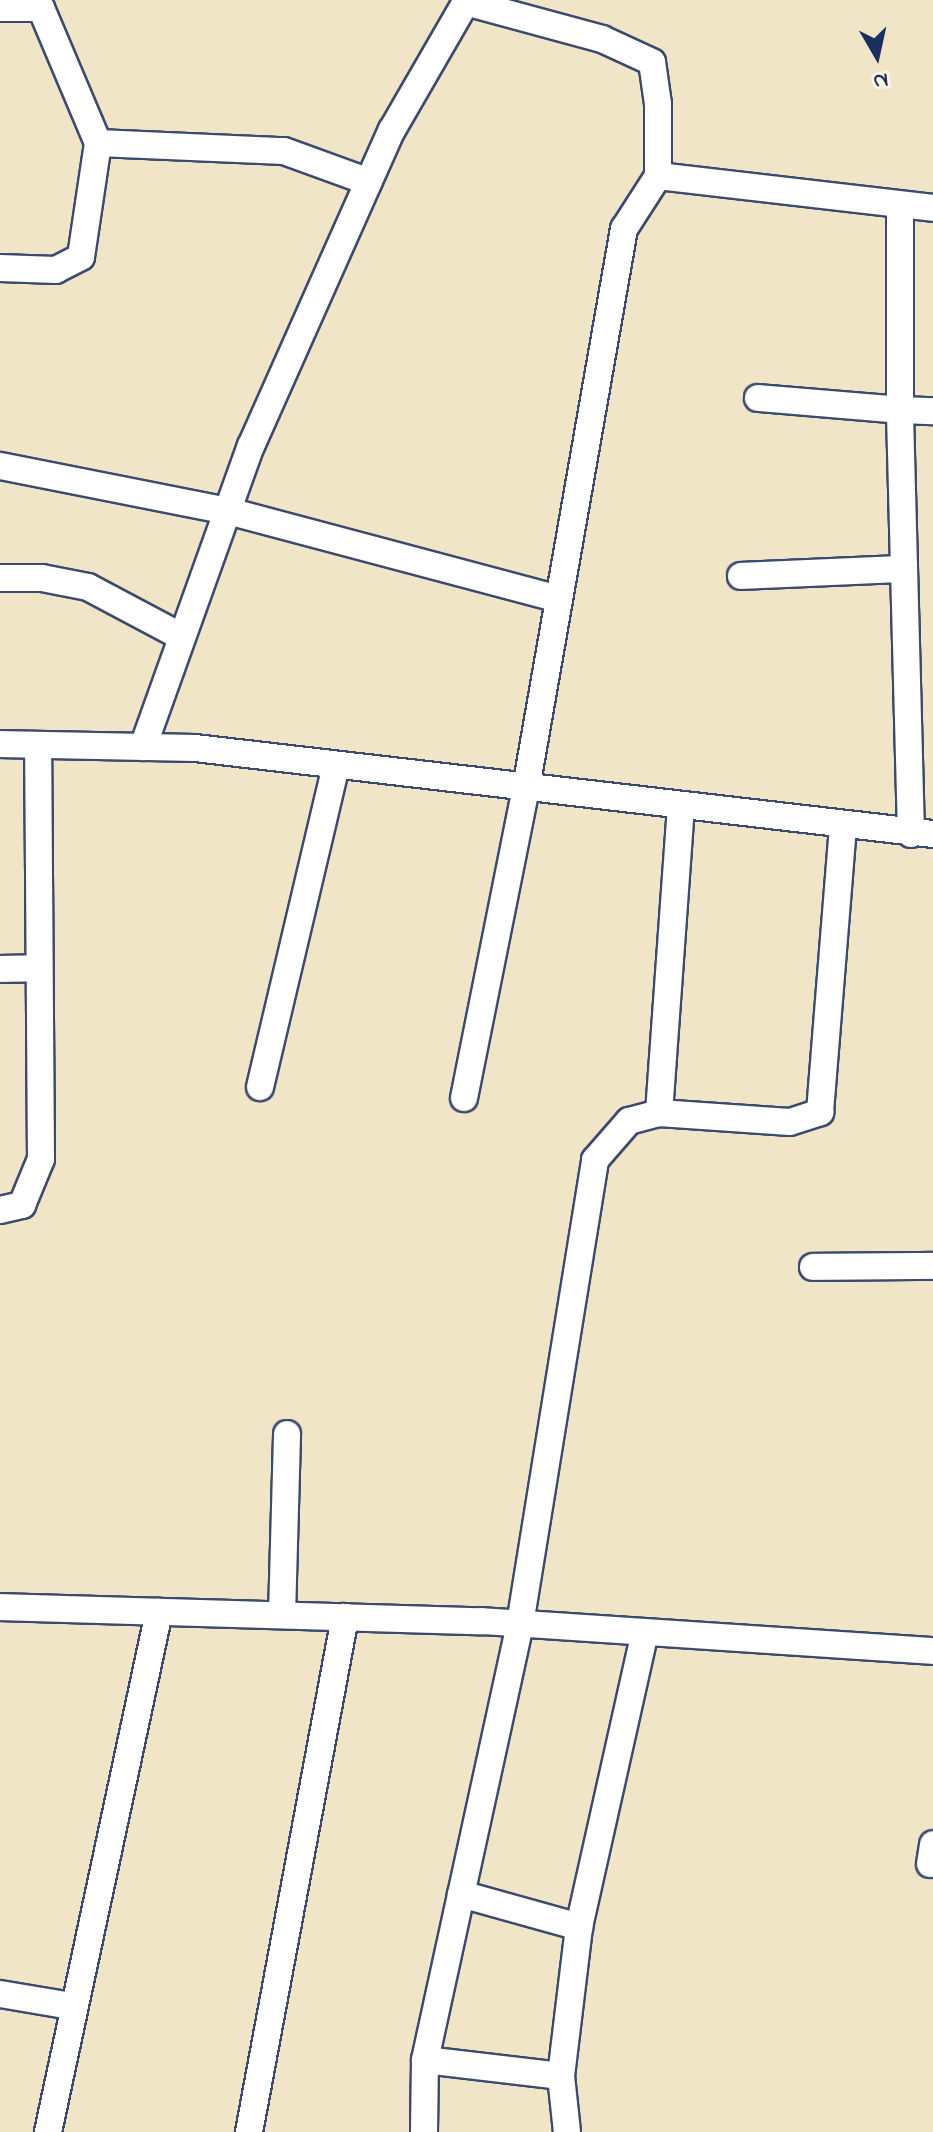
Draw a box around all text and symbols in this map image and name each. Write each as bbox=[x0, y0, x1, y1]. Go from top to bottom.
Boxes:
north arrow bbox=[837, 16, 917, 96]
text: N bbox=[871, 63, 891, 97]

